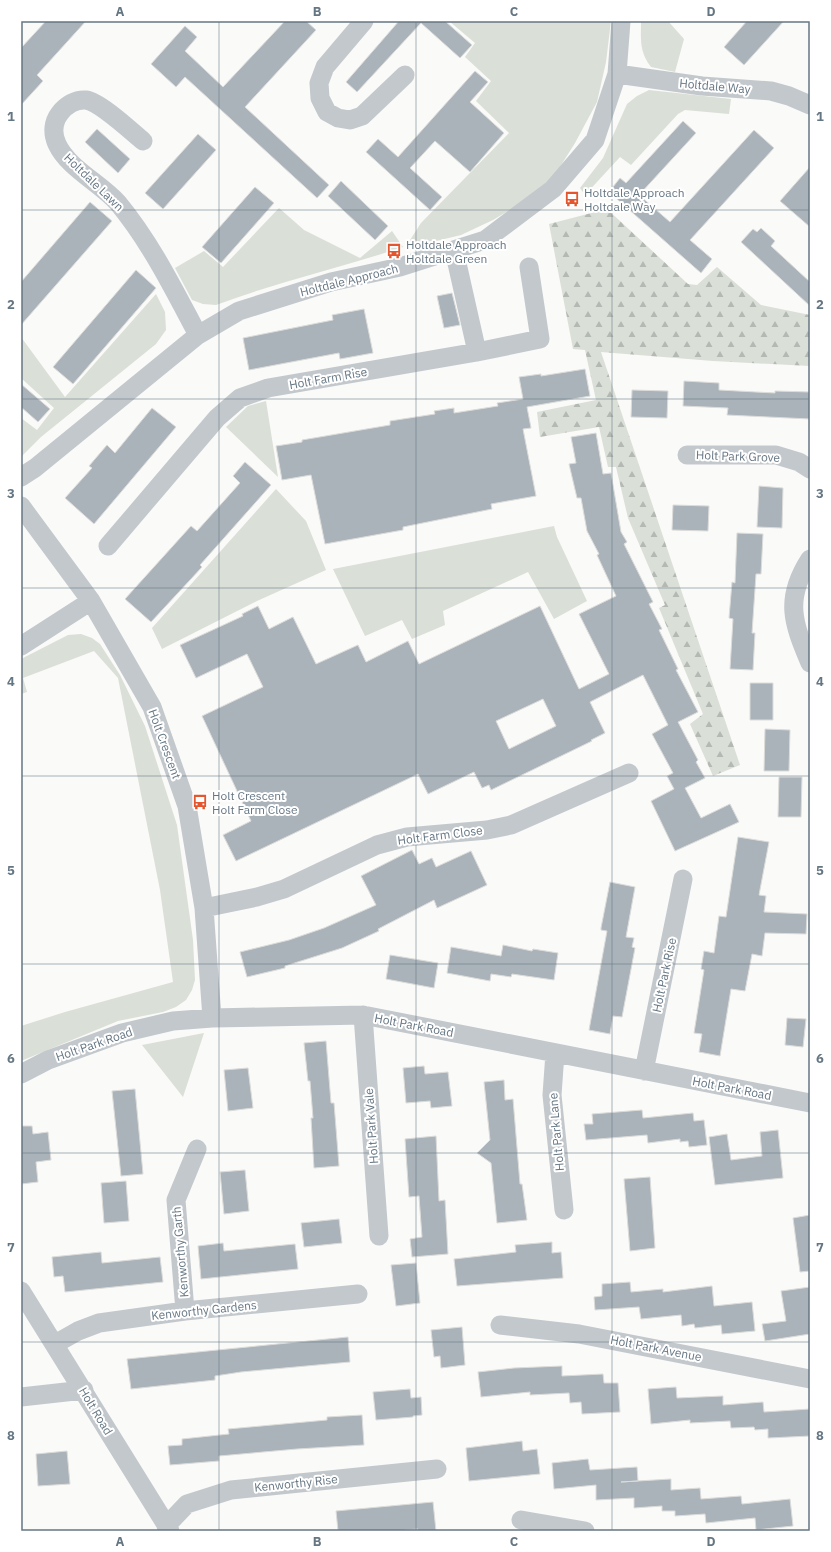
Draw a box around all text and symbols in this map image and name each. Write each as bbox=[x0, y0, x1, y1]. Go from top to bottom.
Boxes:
text: A bbox=[116, 3, 125, 20]
text: B bbox=[313, 3, 322, 20]
text: C bbox=[510, 3, 519, 20]
text: D bbox=[706, 3, 716, 20]
street label: Holtdale Way bbox=[679, 75, 751, 97]
text: 1 bbox=[7, 108, 15, 125]
text: 1 bbox=[816, 108, 824, 125]
street label: Holtdale Lawn bbox=[61, 150, 127, 214]
place label: Holtdale Approach Holtdale Way bbox=[584, 185, 685, 214]
bus stop icon: Holtdale Approach Holtdale Way bbox=[563, 190, 581, 208]
place label: Holtdale Approach Holtdale Green bbox=[406, 237, 507, 266]
bus stop icon: Holtdale Approach Holtdale Green bbox=[385, 242, 403, 260]
street label: Holtdale Approach bbox=[298, 261, 400, 299]
text: 2 bbox=[7, 296, 15, 313]
text: 2 bbox=[816, 296, 824, 313]
street label: Holt Farm Rise bbox=[288, 364, 369, 392]
street label: Holt Park Grove bbox=[696, 447, 781, 465]
text: 3 bbox=[7, 485, 15, 502]
text: 3 bbox=[816, 485, 824, 502]
text: 4 bbox=[7, 673, 15, 690]
text: 4 bbox=[816, 673, 824, 690]
street label: Holt Crescent bbox=[145, 707, 185, 781]
place label: Holt Crescent Holt Farm Close bbox=[212, 788, 298, 817]
bus stop icon: Holt Crescent Holt Farm Close bbox=[191, 793, 209, 811]
street label: Holt Farm Close bbox=[397, 822, 484, 848]
text: 5 bbox=[7, 862, 15, 879]
text: 5 bbox=[816, 862, 824, 879]
street label: Holt Park Rise bbox=[649, 936, 679, 1014]
street label: Holt Park Road bbox=[373, 1010, 455, 1040]
street label: Holt Park Road bbox=[54, 1024, 134, 1064]
text: 6 bbox=[7, 1050, 15, 1067]
text: 6 bbox=[816, 1050, 824, 1067]
street label: Holt Park Road bbox=[691, 1073, 773, 1103]
street label: Holt Park Vale bbox=[361, 1087, 381, 1164]
street label: Holt Park Lane bbox=[545, 1092, 567, 1172]
street label: Kenworthy Garth bbox=[169, 1206, 191, 1298]
text: 7 bbox=[7, 1239, 15, 1256]
text: 7 bbox=[816, 1239, 824, 1256]
street label: Kenworthy Gardens bbox=[150, 1297, 258, 1323]
street label: Holt Park Avenue bbox=[609, 1332, 703, 1364]
street label: Holt Road bbox=[76, 1384, 116, 1438]
text: 8 bbox=[7, 1427, 15, 1444]
text: 8 bbox=[816, 1427, 824, 1444]
street label: Kenworthy Rise bbox=[254, 1471, 339, 1495]
text: A bbox=[116, 1533, 125, 1550]
text: B bbox=[313, 1533, 322, 1550]
text: C bbox=[510, 1533, 519, 1550]
text: D bbox=[706, 1533, 716, 1550]

